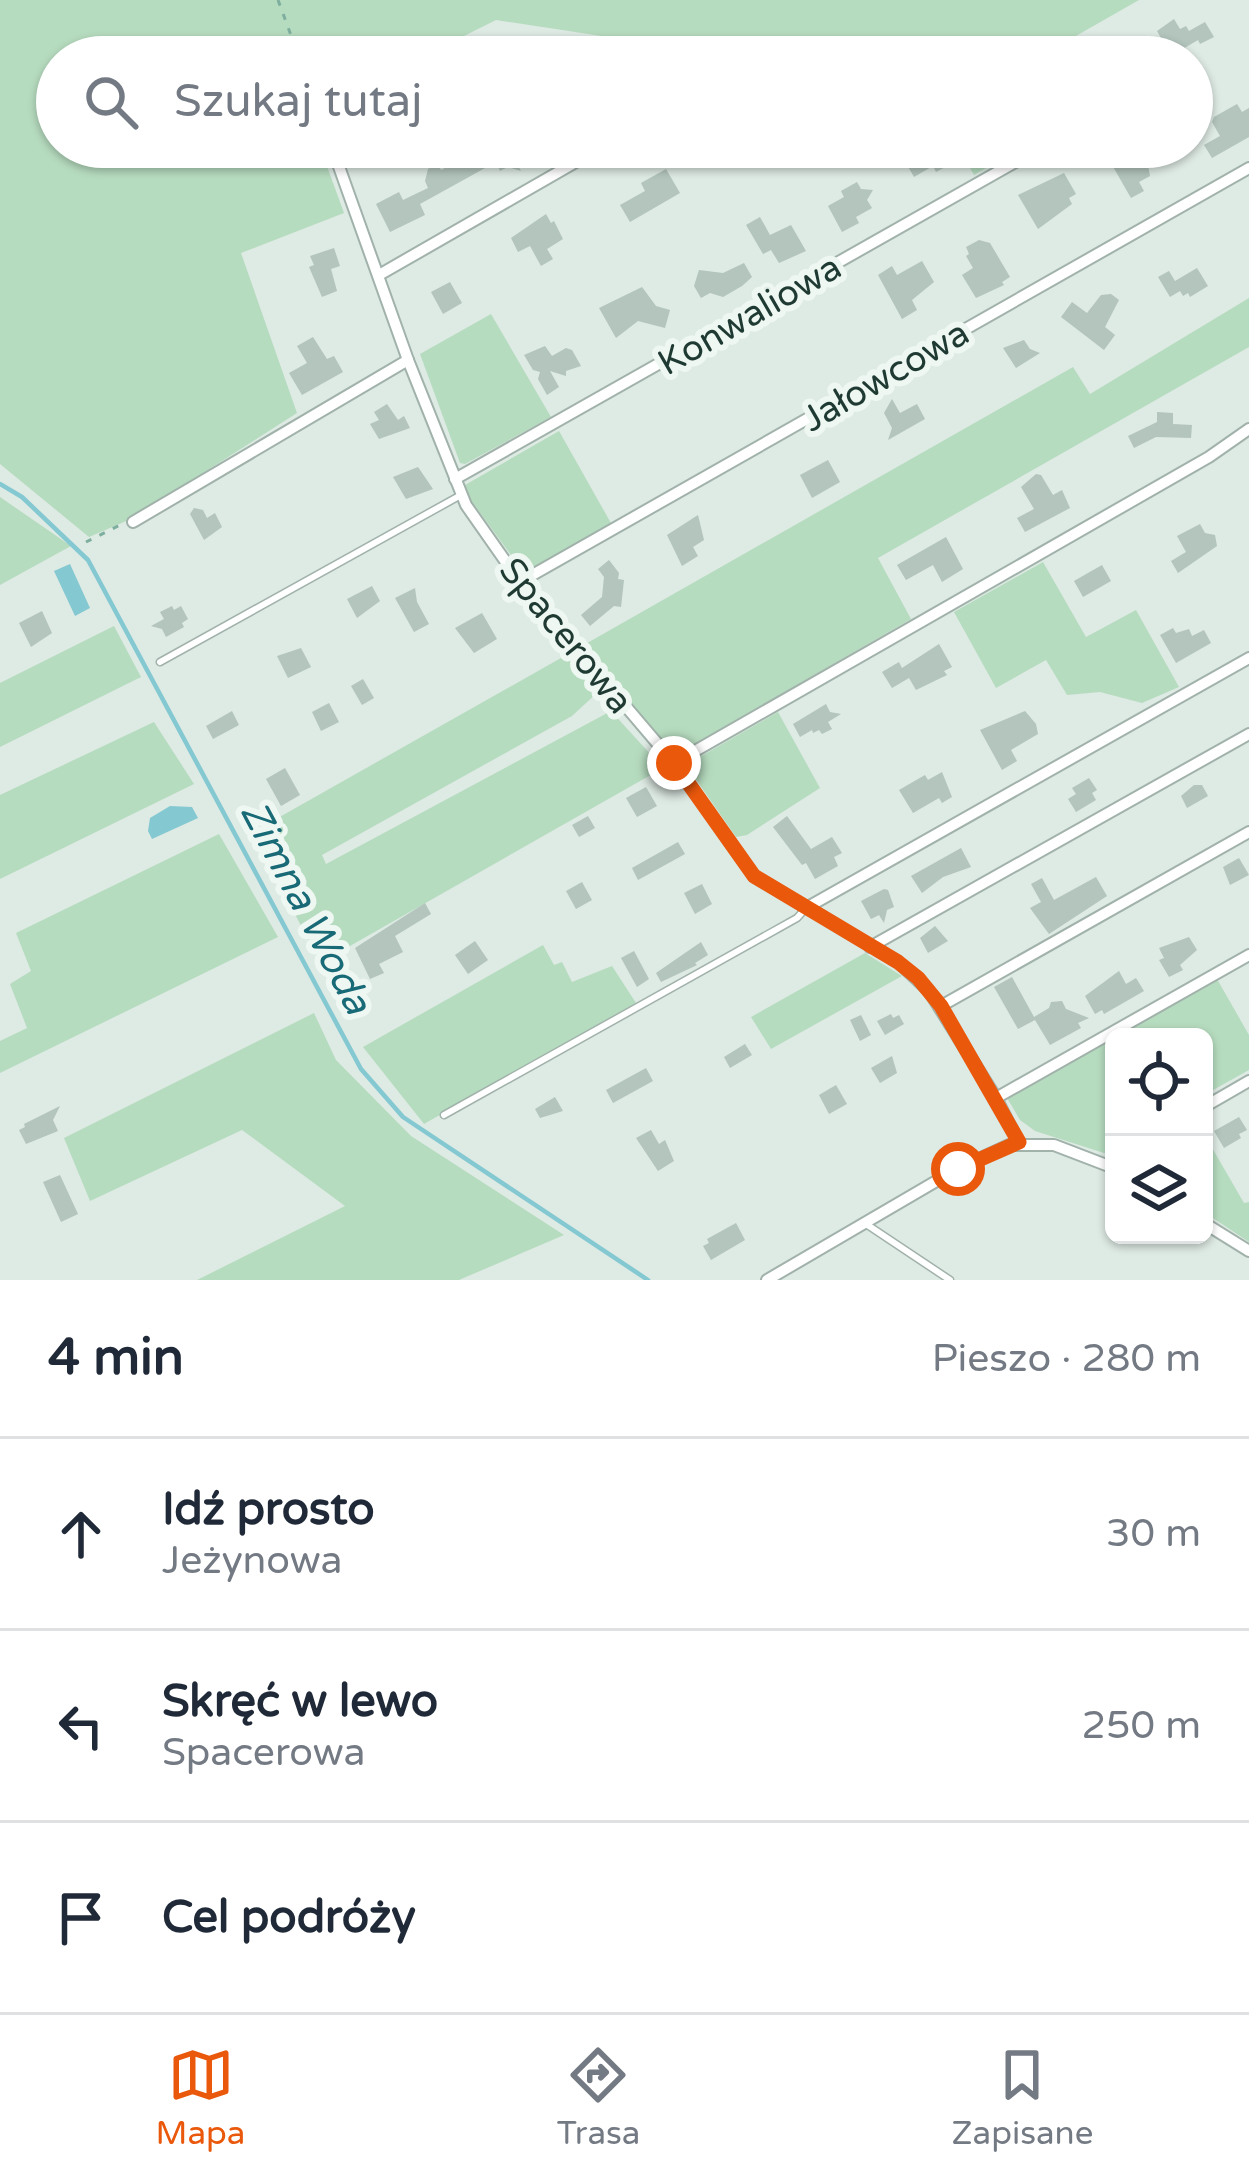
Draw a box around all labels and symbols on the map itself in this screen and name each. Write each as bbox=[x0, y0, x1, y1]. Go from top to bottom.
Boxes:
street label: Konwaliowa bbox=[651, 246, 849, 385]
street label: Jałowcowa bbox=[795, 311, 977, 441]
street label: Spacerowa bbox=[490, 549, 642, 722]
route end bbox=[647, 736, 701, 790]
water label: Zimna Woda bbox=[230, 793, 382, 1023]
route start bbox=[931, 1142, 985, 1196]

